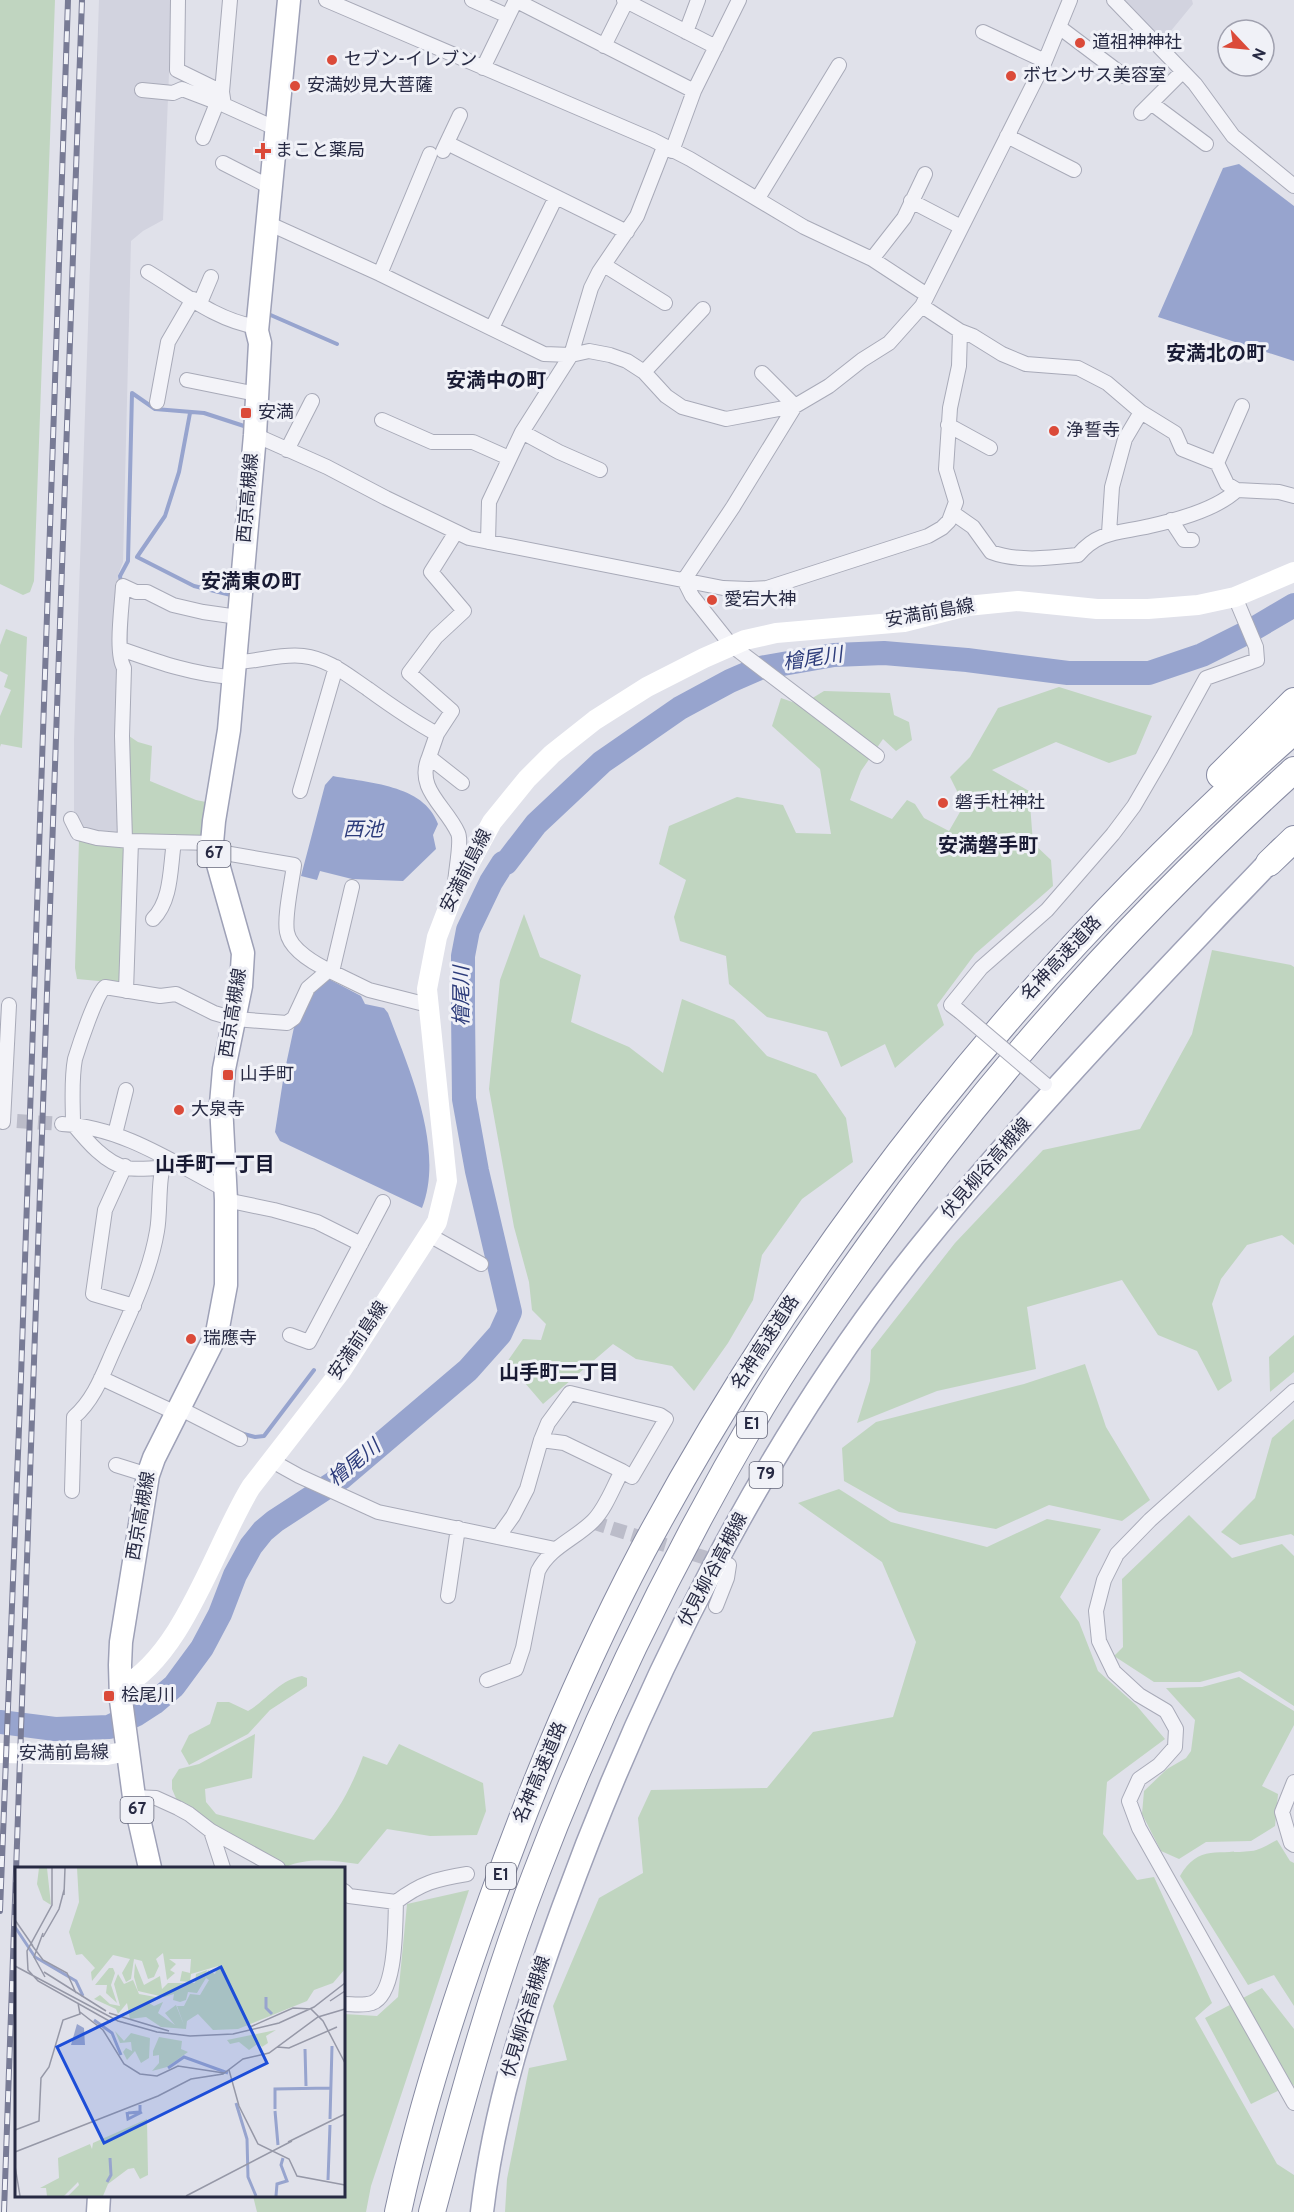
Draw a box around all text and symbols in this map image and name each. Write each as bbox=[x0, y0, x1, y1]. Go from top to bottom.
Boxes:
north arrow bbox=[1216, 18, 1276, 78]
place label: 道祖神神社 bbox=[1092, 32, 1182, 55]
marker: 道祖神神社 bbox=[1073, 36, 1087, 50]
text: N bbox=[1246, 44, 1269, 63]
place label: セブン-イレブン bbox=[344, 49, 477, 72]
marker: セブン-イレブン bbox=[325, 53, 339, 67]
place label: ボセンサス美容室 bbox=[1023, 65, 1167, 88]
marker: ボセンサス美容室 bbox=[1004, 69, 1018, 83]
place label: 安満妙見大菩薩 bbox=[307, 75, 433, 98]
marker: 安満妙見大菩薩 bbox=[288, 79, 302, 93]
place label: まこと薬局 bbox=[275, 140, 365, 163]
marker: まこと薬局 bbox=[256, 144, 270, 158]
district label: 安満北の町 bbox=[1166, 342, 1266, 368]
district label: 安満中の町 bbox=[446, 369, 546, 395]
place label: 安満 bbox=[258, 402, 294, 425]
marker: 安満 bbox=[239, 406, 253, 420]
place label: 浄誓寺 bbox=[1066, 420, 1120, 443]
marker: 浄誓寺 bbox=[1047, 424, 1061, 438]
street label: 西京高槻線 bbox=[234, 452, 264, 544]
district label: 安満東の町 bbox=[201, 570, 301, 596]
place label: 愛宕大神 bbox=[724, 589, 796, 612]
marker: 愛宕大神 bbox=[705, 593, 719, 607]
street label: 安満前島線 bbox=[884, 595, 976, 633]
water label: 檜尾川 bbox=[781, 643, 846, 677]
place label: 磐手杜神社 bbox=[955, 792, 1045, 815]
marker: 磐手杜神社 bbox=[936, 796, 950, 810]
water label: 西池 bbox=[343, 818, 385, 844]
street label: 安満前島線 bbox=[436, 826, 498, 916]
district label: 安満磐手町 bbox=[938, 834, 1038, 860]
road number: 67 bbox=[198, 841, 230, 867]
street label: 名神高速道路 bbox=[1017, 912, 1107, 1006]
water label: 檜尾川 bbox=[450, 964, 476, 1026]
street label: 西京高槻線 bbox=[216, 967, 252, 1059]
place label: 山手町 bbox=[240, 1064, 294, 1087]
marker: 山手町 bbox=[221, 1068, 235, 1082]
place label: 大泉寺 bbox=[191, 1099, 245, 1122]
marker: 大泉寺 bbox=[172, 1103, 186, 1117]
street label: 伏見柳谷高槻線 bbox=[937, 1114, 1037, 1224]
district label: 山手町一丁目 bbox=[155, 1153, 275, 1179]
street label: 名神高速道路 bbox=[727, 1291, 805, 1395]
street label: 安満前島線 bbox=[324, 1297, 394, 1385]
place label: 瑞應寺 bbox=[203, 1328, 257, 1351]
marker: 瑞應寺 bbox=[184, 1332, 198, 1346]
district label: 山手町二丁目 bbox=[499, 1361, 619, 1387]
road number: E1 bbox=[737, 1412, 767, 1438]
water label: 檜尾川 bbox=[324, 1434, 388, 1493]
road number: 79 bbox=[750, 1462, 783, 1488]
street label: 西京高槻線 bbox=[123, 1470, 161, 1562]
street label: 伏見柳谷高槻線 bbox=[674, 1509, 754, 1631]
place label: 桧尾川 bbox=[121, 1685, 175, 1708]
marker: 桧尾川 bbox=[102, 1689, 116, 1703]
street label: 名神高速道路 bbox=[509, 1719, 573, 1827]
street label: 安満前島線 bbox=[19, 1742, 109, 1766]
road number: 67 bbox=[120, 1797, 154, 1823]
road number: E1 bbox=[486, 1863, 516, 1889]
inset map bbox=[15, 1867, 345, 2197]
street label: 伏見柳谷高槻線 bbox=[498, 1953, 556, 2081]

